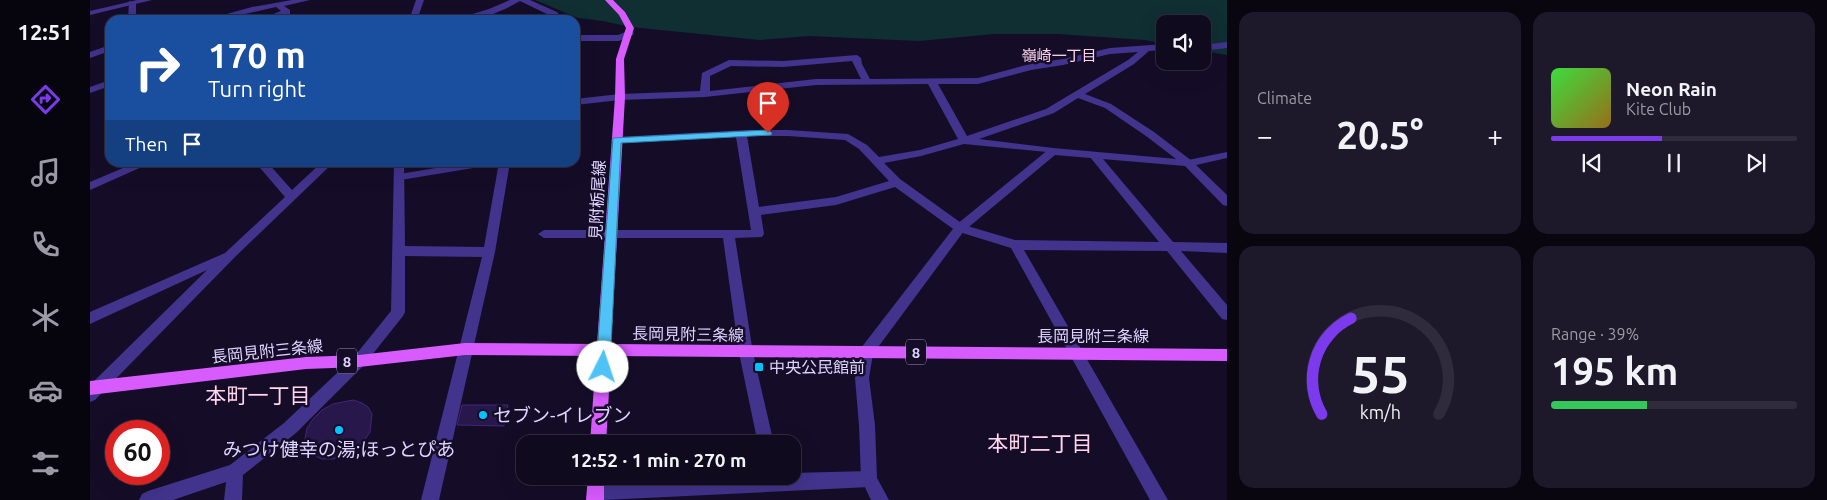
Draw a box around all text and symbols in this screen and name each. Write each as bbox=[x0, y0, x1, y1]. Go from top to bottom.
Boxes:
map controls bbox=[1156, 15, 1211, 70]
button: sound bbox=[1156, 15, 1211, 70]
text: 12:51 bbox=[17, 19, 73, 44]
icon: right bbox=[125, 35, 190, 100]
text: 170 m bbox=[208, 35, 306, 75]
district label: 嶺崎一丁目 bbox=[1021, 47, 1097, 64]
text: Turn right bbox=[208, 76, 306, 101]
text: Neon Rain bbox=[1626, 78, 1717, 100]
icon: directions bbox=[28, 82, 63, 117]
pin bbox=[747, 82, 789, 133]
icon: arrive bbox=[754, 89, 782, 117]
text: Climate bbox=[1257, 89, 1312, 107]
text: Kite Club bbox=[1626, 100, 1691, 118]
text: 20.5° bbox=[1336, 114, 1424, 156]
text: − bbox=[1257, 120, 1273, 151]
text: + bbox=[1487, 120, 1503, 151]
icon: arrive bbox=[178, 130, 206, 158]
text: Then bbox=[125, 133, 168, 155]
icon: previous bbox=[1578, 149, 1606, 177]
icon: pause bbox=[1660, 149, 1688, 177]
icon: next bbox=[1742, 149, 1770, 177]
icon: music bbox=[28, 155, 63, 190]
street label: 見附栃尾線 bbox=[586, 160, 608, 240]
icon: phone bbox=[28, 227, 63, 262]
icon: climate bbox=[28, 300, 63, 335]
street label: 長岡見附三条線 bbox=[632, 324, 744, 344]
text: Range · 39% bbox=[1551, 325, 1639, 343]
street label: 長岡見附三条線 bbox=[1037, 327, 1149, 345]
street label: 長岡見附三条線 bbox=[210, 336, 324, 366]
position arrow bbox=[576, 340, 628, 392]
road number: 8 bbox=[906, 340, 926, 364]
text: 55 bbox=[1351, 345, 1409, 403]
road number: 8 bbox=[337, 348, 357, 374]
text: 195 km bbox=[1551, 350, 1678, 392]
place label: 中央公民館前 bbox=[769, 358, 865, 376]
marker: 中央公民館前 bbox=[753, 361, 765, 373]
icon: car bbox=[28, 373, 63, 408]
district label: 本町一丁目 bbox=[206, 383, 311, 407]
text: km/h bbox=[1359, 402, 1401, 422]
place label: セブン-イレブン bbox=[493, 404, 632, 426]
marker: セブン-イレブン bbox=[477, 409, 489, 421]
speed limit sign: 60 bbox=[105, 420, 170, 485]
marker: みつけ健幸の湯;ほっとぴあ bbox=[333, 424, 345, 436]
district label: 本町二丁目 bbox=[988, 431, 1093, 455]
place label: みつけ健幸の湯;ほっとぴあ bbox=[223, 438, 455, 460]
icon: filters bbox=[28, 446, 63, 481]
text: 12:52 · 1 min · 270 m bbox=[571, 449, 746, 471]

